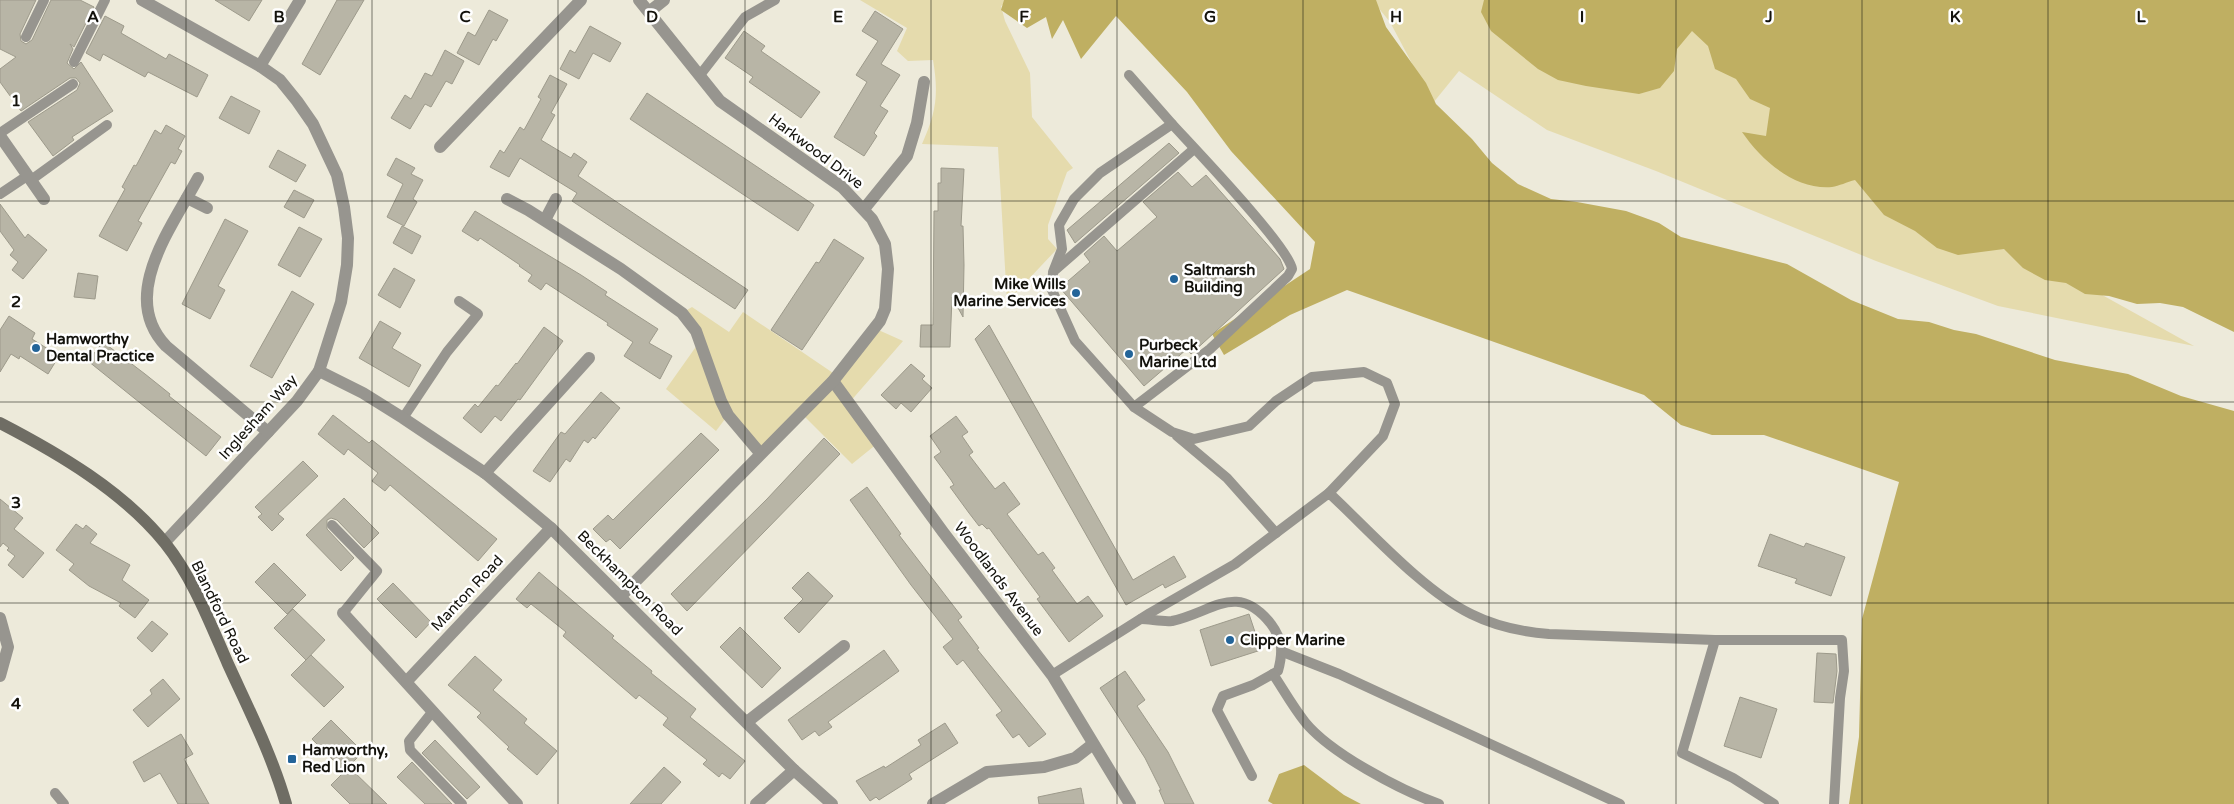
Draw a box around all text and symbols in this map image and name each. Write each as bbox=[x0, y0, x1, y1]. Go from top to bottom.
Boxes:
text: A bbox=[87, 7, 99, 27]
text: B bbox=[273, 7, 285, 27]
text: C bbox=[459, 7, 471, 27]
text: D bbox=[646, 7, 658, 27]
text: E bbox=[833, 7, 843, 27]
text: F bbox=[1019, 7, 1029, 27]
text: G bbox=[1204, 7, 1216, 27]
text: H bbox=[1390, 7, 1402, 27]
text: I bbox=[1580, 7, 1584, 27]
text: J bbox=[1764, 7, 1773, 27]
text: K bbox=[1950, 7, 1961, 27]
text: L bbox=[2136, 7, 2146, 27]
text: 1 bbox=[11, 91, 21, 111]
street label: Harkwood Drive bbox=[765, 110, 867, 192]
place label: Saltmarsh Building bbox=[1184, 261, 1255, 297]
marker: Saltmarsh Building bbox=[1168, 273, 1180, 285]
place label: Mike Wills Marine Services bbox=[953, 275, 1066, 310]
marker: Mike Wills Marine Services bbox=[1070, 287, 1082, 299]
text: 2 bbox=[11, 292, 21, 312]
place label: Hamworthy Dental Practice bbox=[46, 330, 155, 365]
place label: Purbeck Marine Ltd bbox=[1139, 336, 1217, 371]
marker: Hamworthy Dental Practice bbox=[30, 342, 42, 354]
marker: Purbeck Marine Ltd bbox=[1123, 348, 1135, 360]
street label: Inglesham Way bbox=[215, 371, 301, 463]
text: 3 bbox=[11, 493, 21, 513]
street label: Woodlands Avenue bbox=[950, 519, 1048, 639]
street label: Beckhampton Road bbox=[574, 527, 686, 639]
street label: Manton Road bbox=[427, 551, 507, 635]
street label: Blandford Road bbox=[187, 558, 253, 666]
place label: Clipper Marine bbox=[1240, 631, 1345, 650]
marker: Clipper Marine bbox=[1224, 634, 1236, 646]
text: 4 bbox=[11, 694, 21, 714]
place label: Hamworthy, Red Lion bbox=[302, 741, 388, 776]
marker: Hamworthy, Red Lion bbox=[286, 753, 298, 765]

